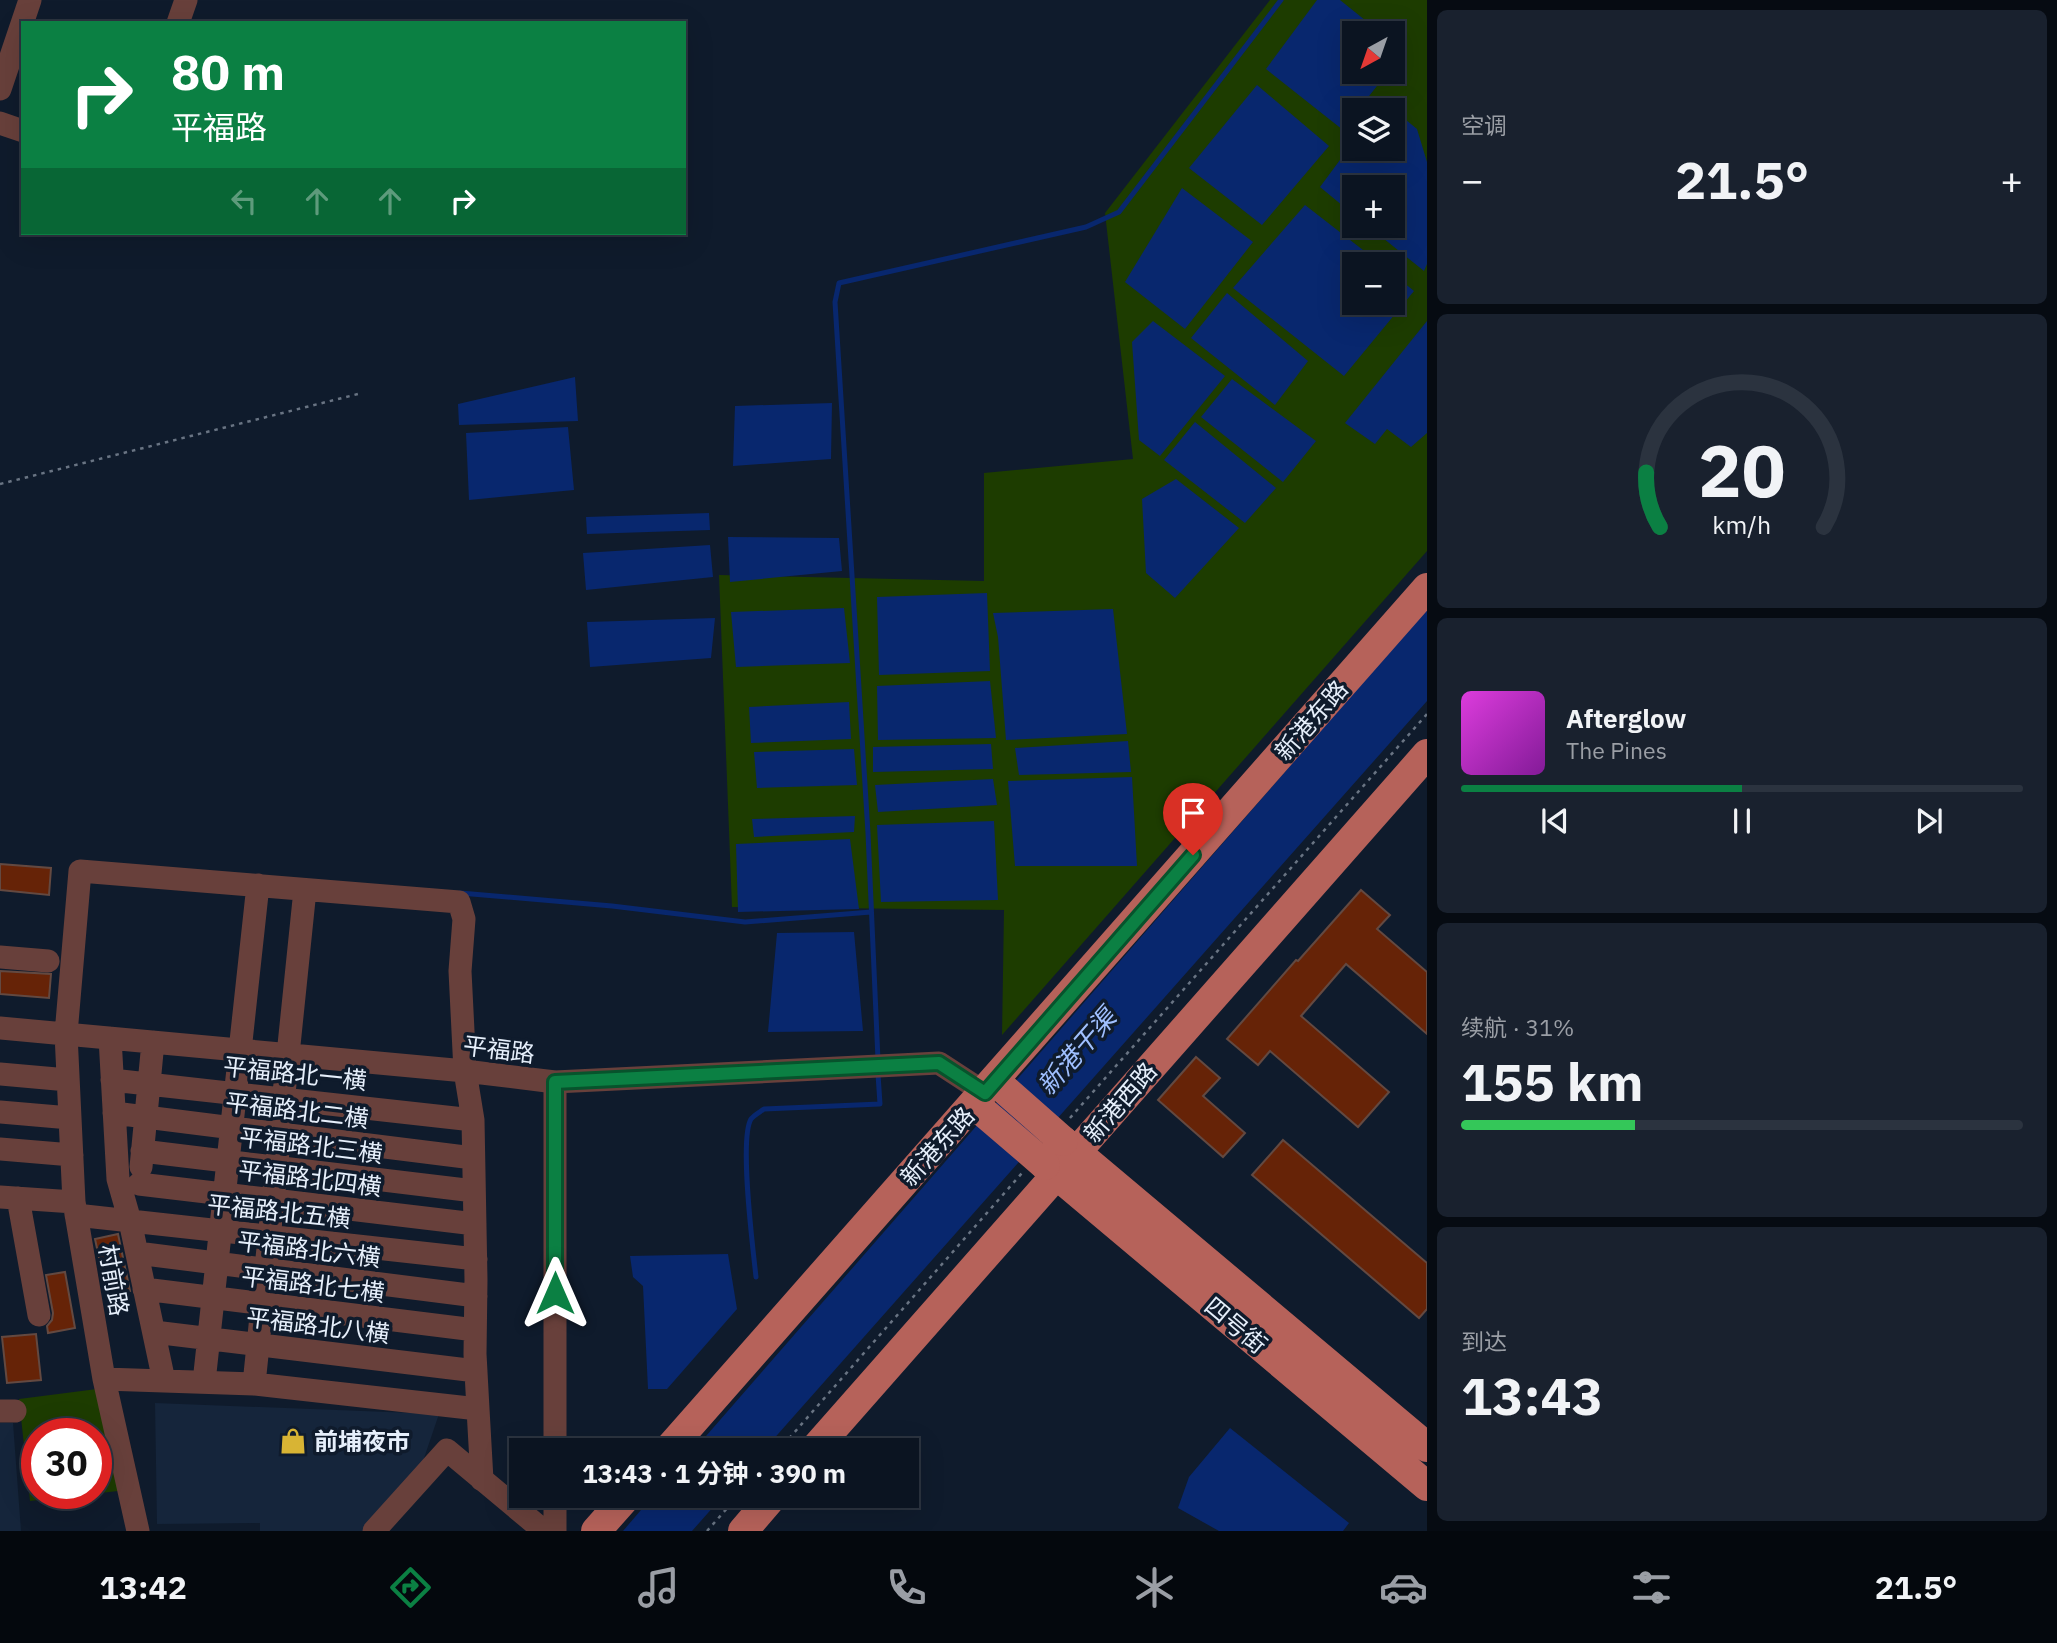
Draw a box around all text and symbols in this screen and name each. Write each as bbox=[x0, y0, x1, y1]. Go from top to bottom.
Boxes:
north arrow bbox=[1342, 21, 1405, 84]
map controls bbox=[1342, 21, 1405, 315]
text: 80 m bbox=[171, 40, 285, 103]
icon: right bbox=[56, 49, 147, 140]
button: layers bbox=[1342, 98, 1405, 161]
text: 平福路 bbox=[171, 106, 267, 148]
text: 空调 bbox=[1461, 110, 1507, 140]
text: 21.5° bbox=[1675, 146, 1809, 213]
text: − bbox=[1461, 155, 1484, 204]
text: + bbox=[2000, 155, 2023, 204]
button: + bbox=[1342, 175, 1405, 238]
icon: left bbox=[225, 182, 263, 220]
icon: ahead bbox=[298, 182, 336, 220]
icon: ahead bbox=[371, 182, 409, 220]
icon: right bbox=[444, 182, 482, 220]
button: − bbox=[1342, 252, 1405, 315]
text: 20 bbox=[1698, 423, 1786, 518]
text: km/h bbox=[1713, 508, 1771, 541]
street label: 新港东路 bbox=[1267, 673, 1355, 767]
text: Afterglow bbox=[1566, 701, 1686, 735]
text: The Pines bbox=[1566, 735, 1667, 765]
pin bbox=[1163, 783, 1223, 855]
icon: arrive bbox=[1174, 794, 1212, 832]
icon: previous bbox=[1536, 802, 1574, 840]
icon: pause bbox=[1723, 802, 1761, 840]
icon: next bbox=[1910, 802, 1948, 840]
water label: 新港干渠 bbox=[1029, 998, 1126, 1101]
text: 续航 · 31% bbox=[1461, 1012, 1574, 1042]
street label: 平福路 bbox=[461, 1029, 537, 1069]
text: 155 km bbox=[1461, 1048, 1643, 1115]
street label: 平福路北一横 bbox=[222, 1050, 368, 1096]
street label: 新港西路 bbox=[1076, 1055, 1164, 1149]
street label: 平福路北二横 bbox=[224, 1085, 370, 1135]
street label: 新港东路 bbox=[893, 1100, 981, 1192]
street label: 平福路北三横 bbox=[238, 1120, 384, 1170]
street label: 平福路北四横 bbox=[237, 1153, 383, 1203]
street label: 平福路北五横 bbox=[206, 1188, 352, 1234]
street label: 平福路北六横 bbox=[236, 1224, 382, 1274]
street label: 村前路 bbox=[92, 1242, 136, 1318]
position arrow bbox=[518, 1256, 592, 1330]
street label: 平福路北七横 bbox=[240, 1259, 386, 1309]
street label: 四号街 bbox=[1198, 1290, 1274, 1360]
street label: 平福路北八横 bbox=[245, 1300, 391, 1350]
text: 到达 bbox=[1461, 1326, 1507, 1356]
text: 13:43 bbox=[1461, 1362, 1603, 1429]
speed limit sign: 30 bbox=[21, 1418, 112, 1509]
place label: 前埔夜市 bbox=[314, 1425, 410, 1457]
shop icon: 前埔夜市 bbox=[278, 1426, 308, 1456]
text: 13:43 · 1 分钟 · 390 m bbox=[582, 1456, 846, 1490]
icon: directions bbox=[386, 1563, 435, 1612]
icon: music bbox=[634, 1563, 683, 1612]
icon: phone bbox=[882, 1563, 931, 1612]
icon: climate bbox=[1130, 1563, 1179, 1612]
icon: car bbox=[1379, 1563, 1428, 1612]
icon: filters bbox=[1627, 1563, 1676, 1612]
text: 13:42 bbox=[100, 1566, 187, 1608]
text: 21.5° bbox=[1875, 1566, 1957, 1608]

